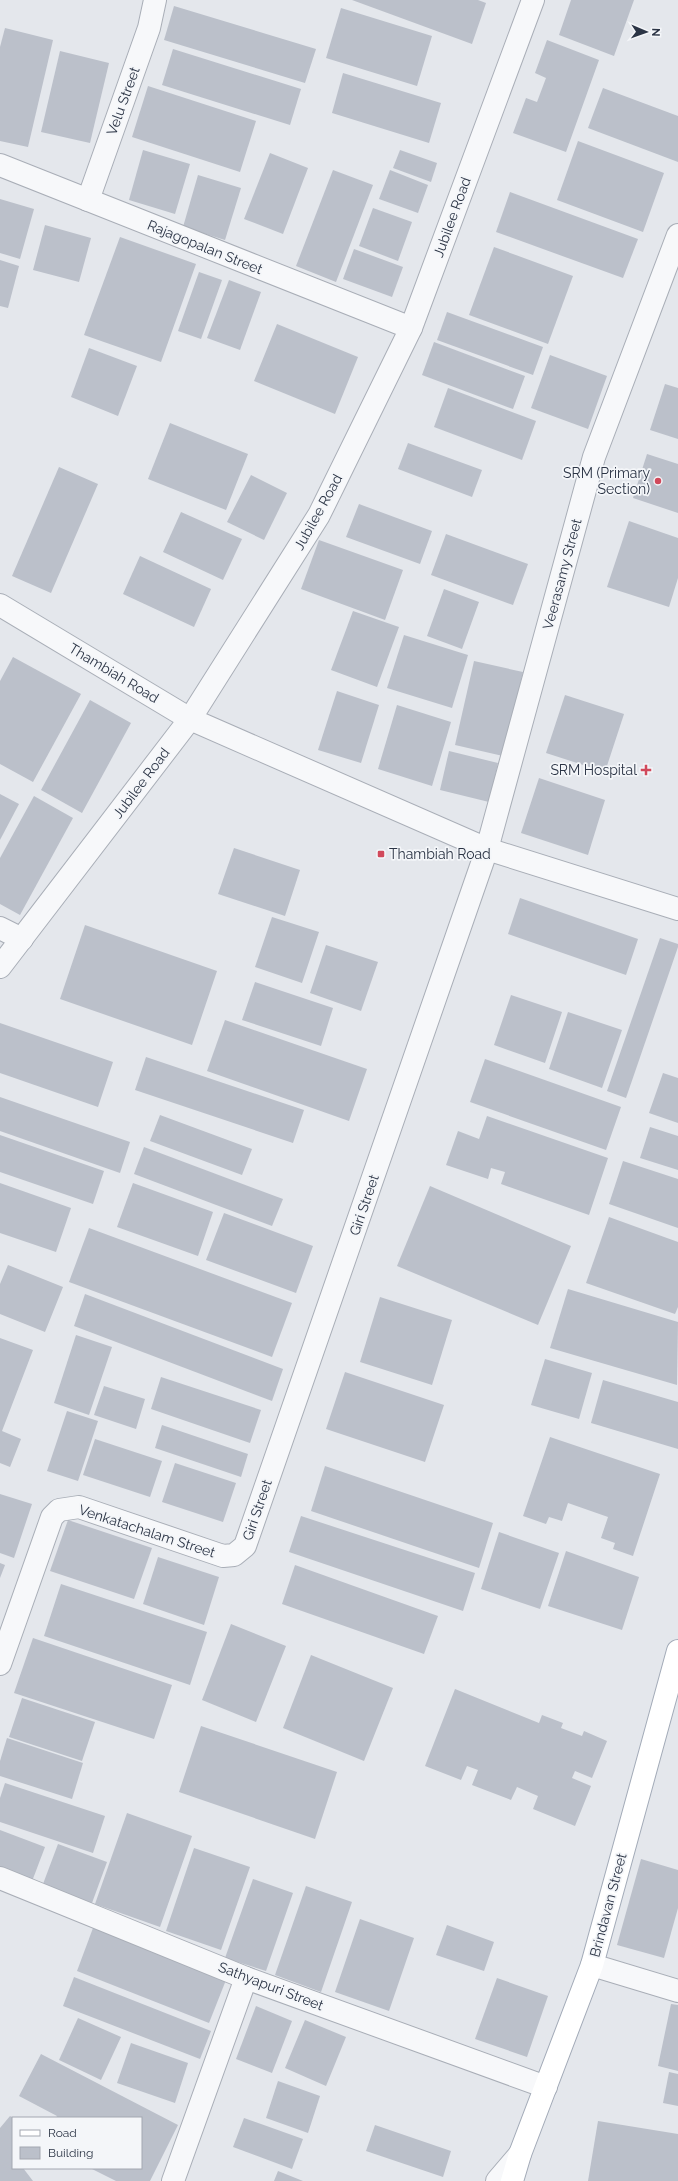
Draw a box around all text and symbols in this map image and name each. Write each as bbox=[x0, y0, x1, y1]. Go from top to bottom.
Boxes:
north arrow bbox=[626, 12, 666, 52]
text: N bbox=[649, 28, 662, 37]
street label: Velu Street bbox=[103, 64, 143, 137]
street label: Jubilee Road bbox=[430, 175, 474, 259]
street label: Rajagopalan Street bbox=[145, 217, 265, 278]
place label: SRM (Primary Section) bbox=[563, 465, 650, 497]
street label: Jubilee Road bbox=[291, 471, 345, 553]
marker: SRM (Primary Section) bbox=[653, 476, 663, 486]
street label: Veerasamy Street bbox=[539, 516, 585, 631]
street label: Thambiah Road bbox=[66, 640, 162, 706]
street label: Jubilee Road bbox=[109, 745, 173, 821]
place label: SRM Hospital bbox=[550, 762, 637, 778]
marker: SRM Hospital bbox=[640, 764, 652, 776]
place label: Thambiah Road bbox=[389, 846, 491, 862]
marker: Thambiah Road bbox=[376, 849, 386, 859]
street label: Giri Street bbox=[346, 1172, 382, 1238]
street label: Giri Street bbox=[239, 1477, 275, 1543]
street label: Venkatachalam Street bbox=[77, 1501, 217, 1561]
street label: Brindavan Street bbox=[586, 1851, 630, 1959]
street label: Sathyapuri Street bbox=[216, 1959, 326, 2013]
legend bbox=[12, 2117, 142, 2169]
text: Road bbox=[48, 2126, 77, 2140]
text: Building bbox=[48, 2146, 94, 2160]

